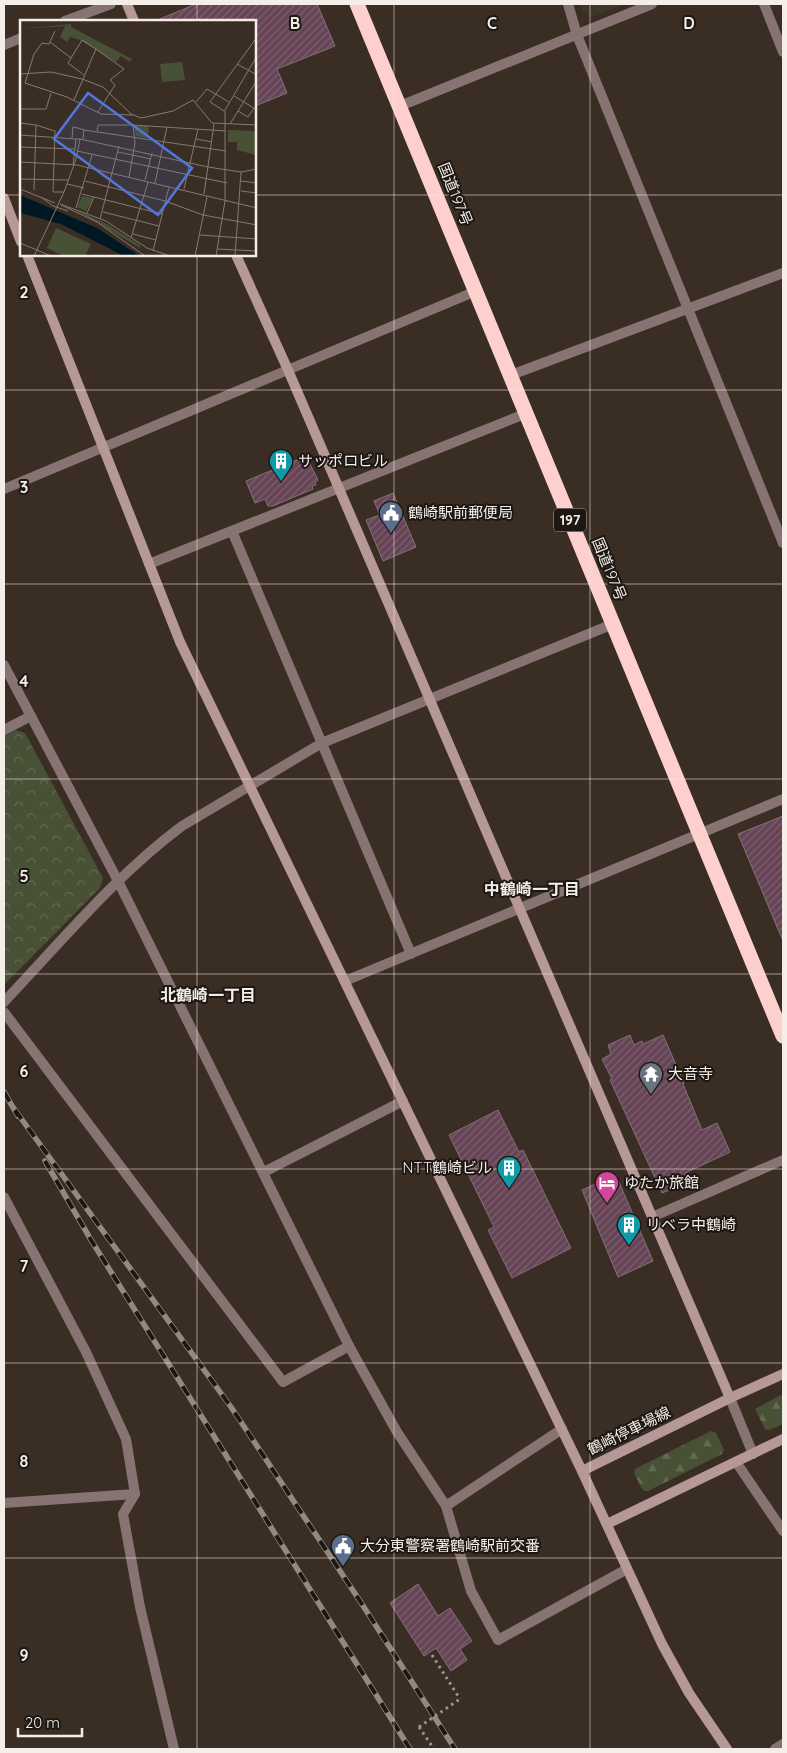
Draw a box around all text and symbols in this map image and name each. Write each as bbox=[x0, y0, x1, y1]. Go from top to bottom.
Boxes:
text: B bbox=[290, 13, 300, 33]
text: C bbox=[487, 13, 497, 33]
text: D bbox=[683, 13, 695, 33]
inset map bbox=[20, 20, 256, 256]
street label: 国道197号 bbox=[434, 160, 477, 228]
text: 2 bbox=[19, 282, 29, 302]
building icon: サッポロビル bbox=[268, 448, 294, 482]
place label: サッポロビル bbox=[298, 451, 388, 470]
text: 3 bbox=[20, 477, 28, 497]
public building icon: 鶴崎駅前郵便局 bbox=[378, 500, 404, 534]
place label: 鶴崎駅前郵便局 bbox=[408, 503, 513, 522]
road number: 197 bbox=[554, 508, 586, 532]
street label: 国道197号 bbox=[588, 535, 631, 603]
text: 4 bbox=[19, 671, 29, 691]
text: 5 bbox=[19, 866, 29, 886]
district label: 中鶴崎一丁目 bbox=[484, 879, 580, 899]
district label: 北鶴崎一丁目 bbox=[160, 985, 256, 1005]
text: 6 bbox=[20, 1061, 29, 1081]
temple icon: 大音寺 bbox=[638, 1061, 664, 1095]
place label: 大音寺 bbox=[668, 1064, 713, 1083]
building icon: NTT鶴崎ビル bbox=[496, 1155, 522, 1189]
place label: NTT鶴崎ビル bbox=[403, 1158, 492, 1177]
hotel icon: ゆたか旅館 bbox=[594, 1170, 620, 1204]
place label: ゆたか旅館 bbox=[624, 1173, 699, 1192]
building icon: リベラ中鶴崎 bbox=[616, 1212, 642, 1246]
place label: リベラ中鶴崎 bbox=[646, 1215, 736, 1234]
text: 7 bbox=[20, 1256, 29, 1276]
street label: 鶴崎停車場線 bbox=[584, 1402, 673, 1459]
text: 8 bbox=[20, 1451, 29, 1471]
public building icon: 大分東警察署鶴崎駅前交番 bbox=[330, 1533, 356, 1567]
place label: 大分東警察署鶴崎駅前交番 bbox=[360, 1536, 540, 1555]
text: 9 bbox=[19, 1645, 29, 1665]
scale bar bbox=[18, 1706, 81, 1738]
text: 20 m bbox=[25, 1713, 60, 1732]

